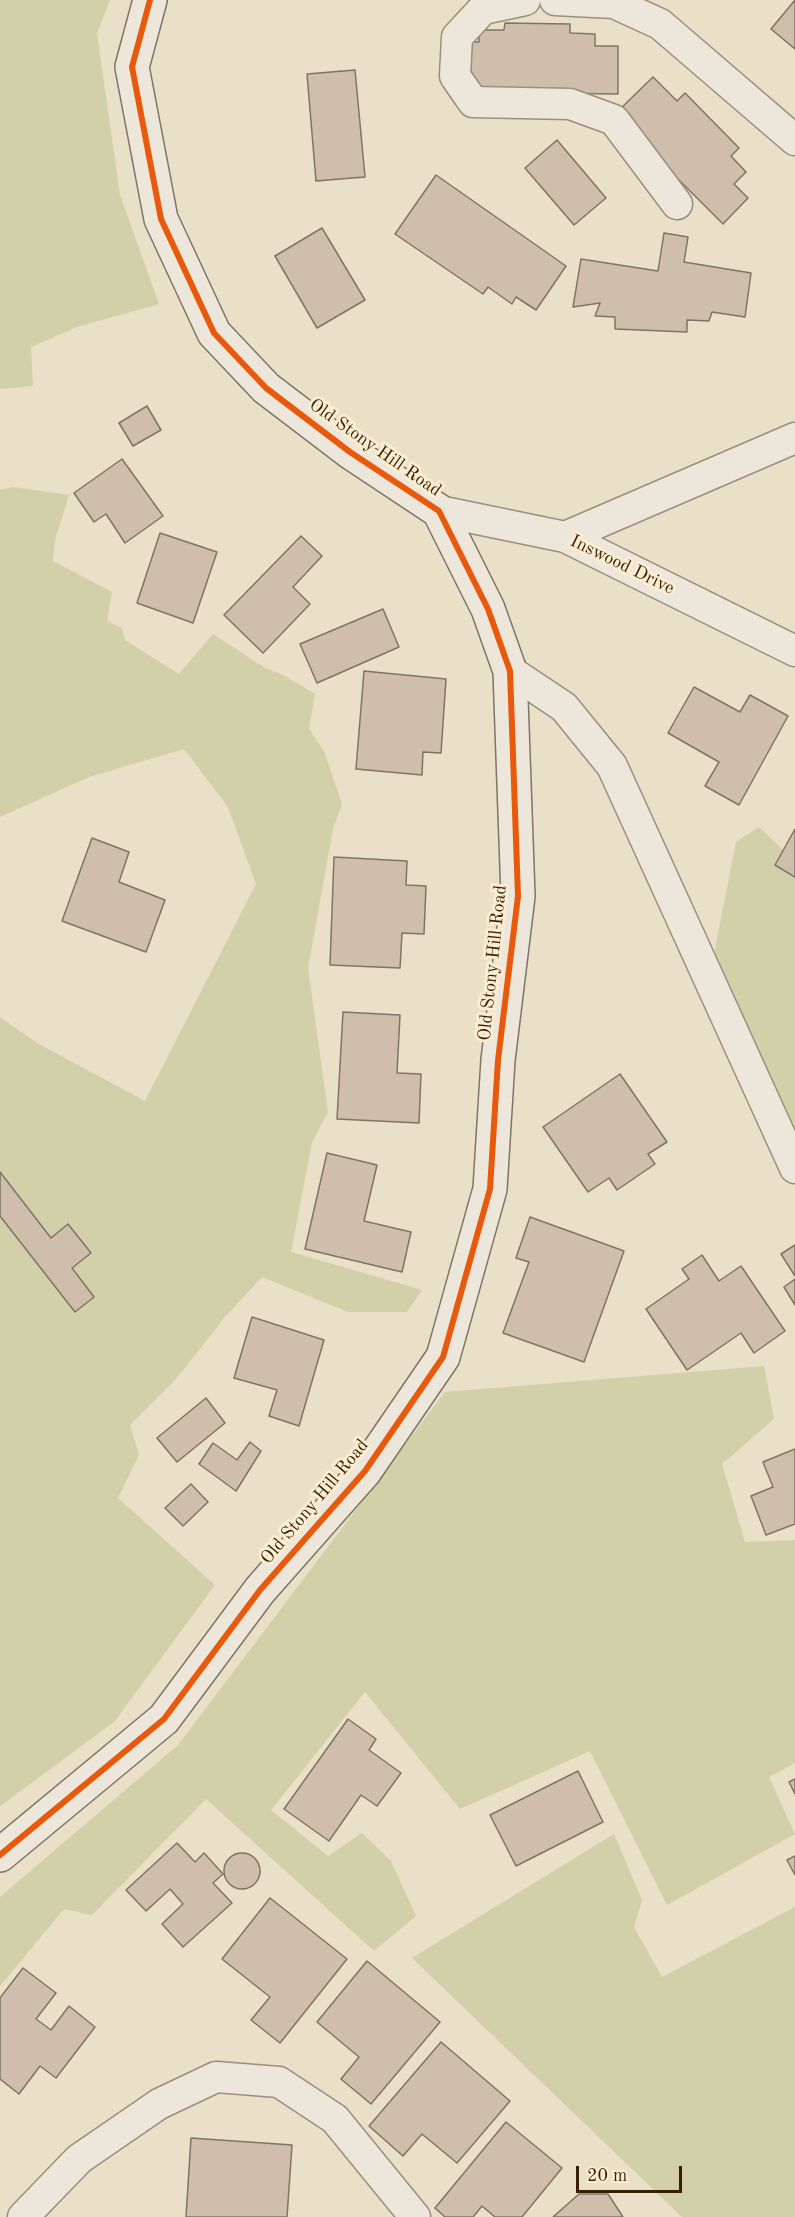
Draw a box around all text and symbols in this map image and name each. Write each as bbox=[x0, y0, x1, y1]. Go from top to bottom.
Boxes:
street label: Old Stony Hill Road bbox=[305, 394, 445, 502]
street label: Inswood Drive bbox=[566, 530, 678, 600]
street label: Old Stony Hill Road bbox=[474, 884, 512, 1042]
street label: Old Stony Hill Road bbox=[256, 1435, 374, 1569]
scale bar bbox=[579, 2154, 686, 2192]
text: 20 m bbox=[587, 2167, 627, 2185]

